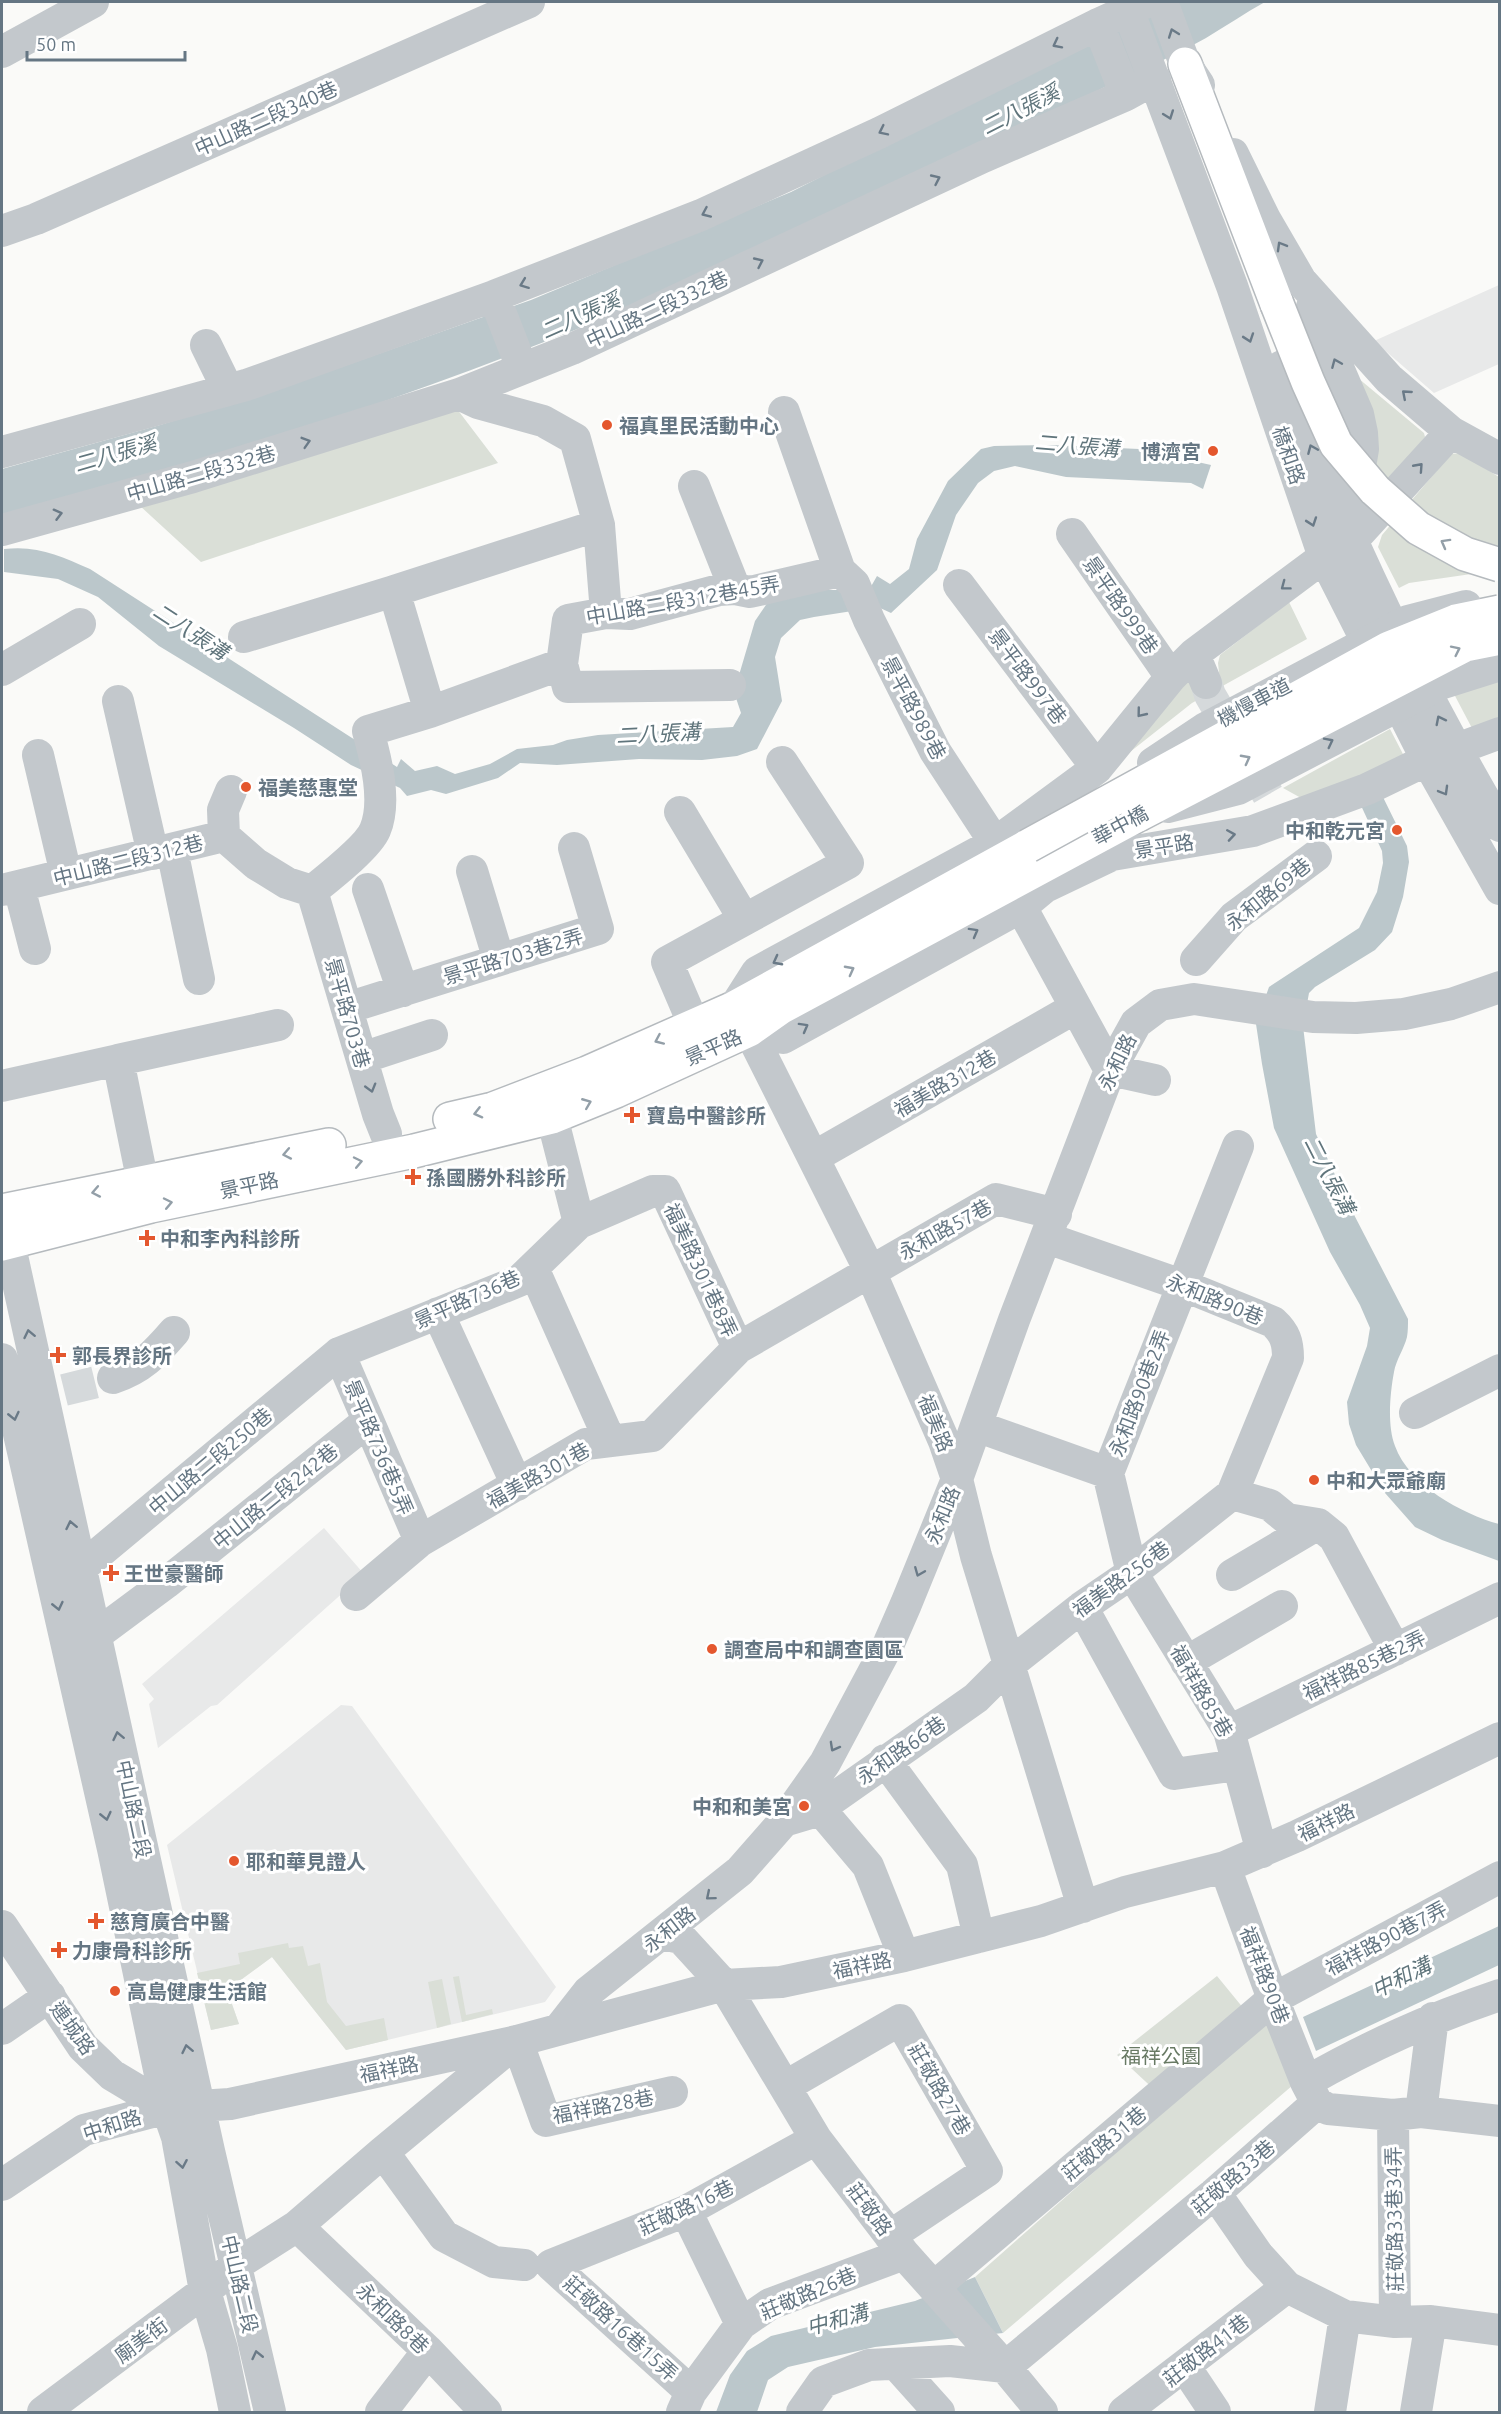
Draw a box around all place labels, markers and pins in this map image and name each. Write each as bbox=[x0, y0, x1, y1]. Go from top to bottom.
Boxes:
place label: 福真里民活動中心 bbox=[619, 414, 779, 437]
marker: 福真里民活動中心 bbox=[600, 418, 614, 432]
place label: 博濟宮 bbox=[1141, 440, 1201, 463]
marker: 博濟宮 bbox=[1206, 444, 1220, 458]
place label: 福美慈惠堂 bbox=[258, 776, 358, 799]
marker: 福美慈惠堂 bbox=[239, 780, 253, 794]
place label: 中和乾元宮 bbox=[1285, 819, 1385, 842]
marker: 中和乾元宮 bbox=[1390, 823, 1404, 837]
place label: 寶島中醫診所 bbox=[646, 1104, 766, 1127]
marker: 寶島中醫診所 bbox=[623, 1106, 641, 1124]
place label: 孫國勝外科診所 bbox=[426, 1166, 566, 1189]
marker: 孫國勝外科診所 bbox=[404, 1168, 422, 1186]
place label: 中和李內科診所 bbox=[160, 1227, 300, 1250]
marker: 中和李內科診所 bbox=[138, 1229, 156, 1247]
place label: 郭長界診所 bbox=[72, 1344, 172, 1367]
marker: 郭長界診所 bbox=[49, 1346, 67, 1364]
place label: 中和大眾爺廟 bbox=[1326, 1469, 1446, 1492]
marker: 中和大眾爺廟 bbox=[1307, 1473, 1321, 1487]
place label: 王世豪醫師 bbox=[124, 1562, 224, 1585]
marker: 王世豪醫師 bbox=[102, 1564, 120, 1582]
place label: 調查局中和調查園區 bbox=[724, 1638, 904, 1661]
marker: 調查局中和調查園區 bbox=[705, 1642, 719, 1656]
place label: 中和和美宮 bbox=[692, 1795, 792, 1818]
marker: 中和和美宮 bbox=[797, 1799, 811, 1813]
place label: 耶和華見證人 bbox=[246, 1850, 366, 1873]
marker: 耶和華見證人 bbox=[227, 1854, 241, 1868]
place label: 慈育廣合中醫 bbox=[110, 1910, 230, 1933]
marker: 慈育廣合中醫 bbox=[87, 1912, 105, 1930]
place label: 力康骨科診所 bbox=[72, 1939, 192, 1962]
marker: 力康骨科診所 bbox=[50, 1941, 68, 1959]
place label: 高島健康生活館 bbox=[127, 1980, 267, 2003]
marker: 高島健康生活館 bbox=[108, 1984, 122, 1998]

